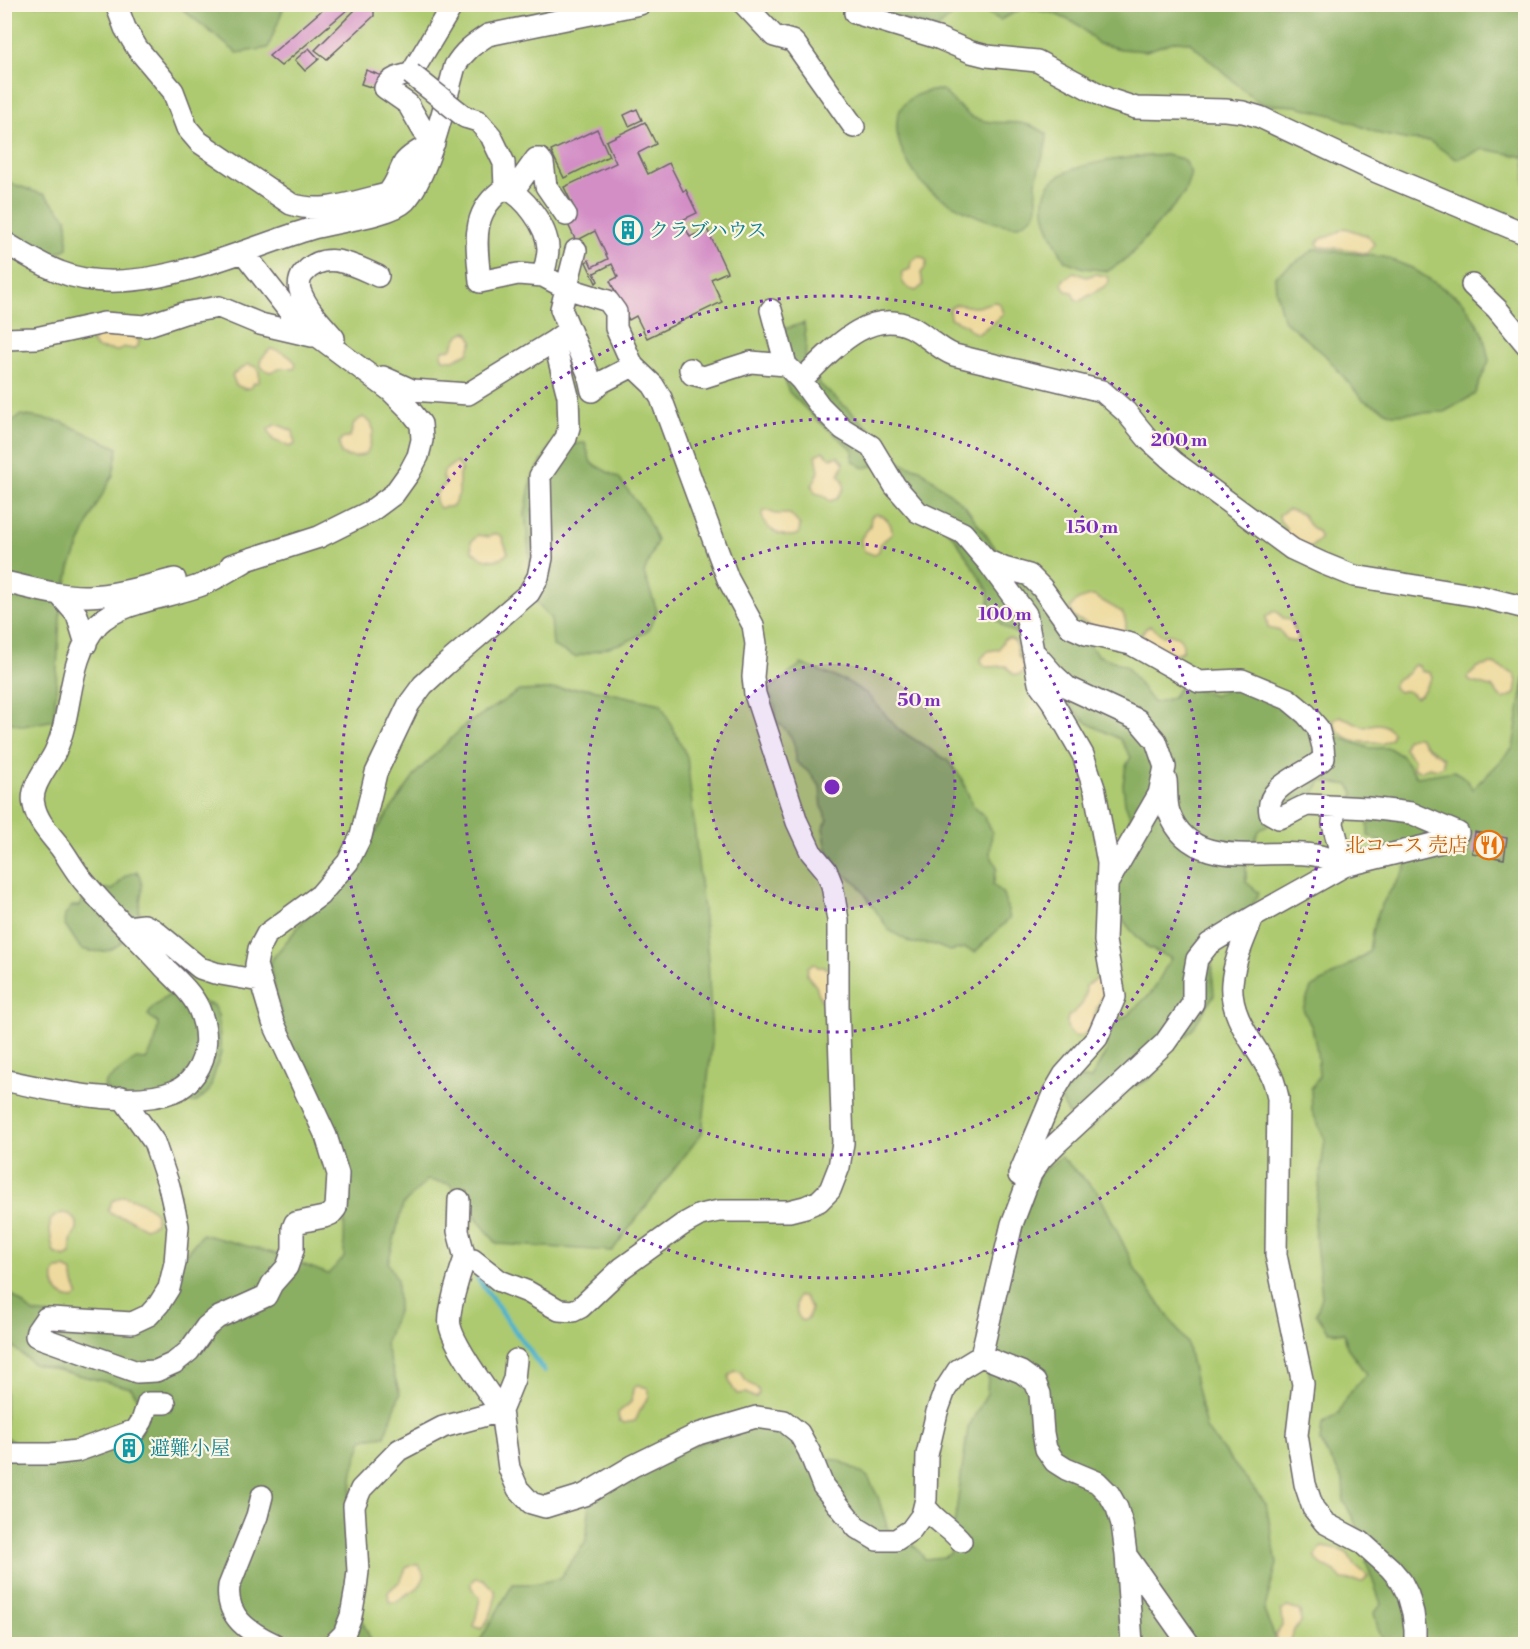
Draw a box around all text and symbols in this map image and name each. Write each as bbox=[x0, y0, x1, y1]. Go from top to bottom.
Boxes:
building icon: クラブハウス bbox=[612, 214, 644, 246]
place label: クラブハウス bbox=[649, 219, 767, 244]
text: 200 m bbox=[1151, 429, 1208, 452]
text: 150 m bbox=[1066, 516, 1119, 539]
text: 100 m bbox=[978, 603, 1032, 626]
text: 50 m bbox=[897, 689, 941, 712]
centre of rings bbox=[822, 777, 842, 797]
restaurant icon: 北コース 売店 bbox=[1473, 829, 1505, 861]
place label: 北コース 売店 bbox=[1345, 834, 1468, 859]
building icon: 避難小屋 bbox=[113, 1432, 145, 1464]
place label: 避難小屋 bbox=[150, 1437, 230, 1462]

